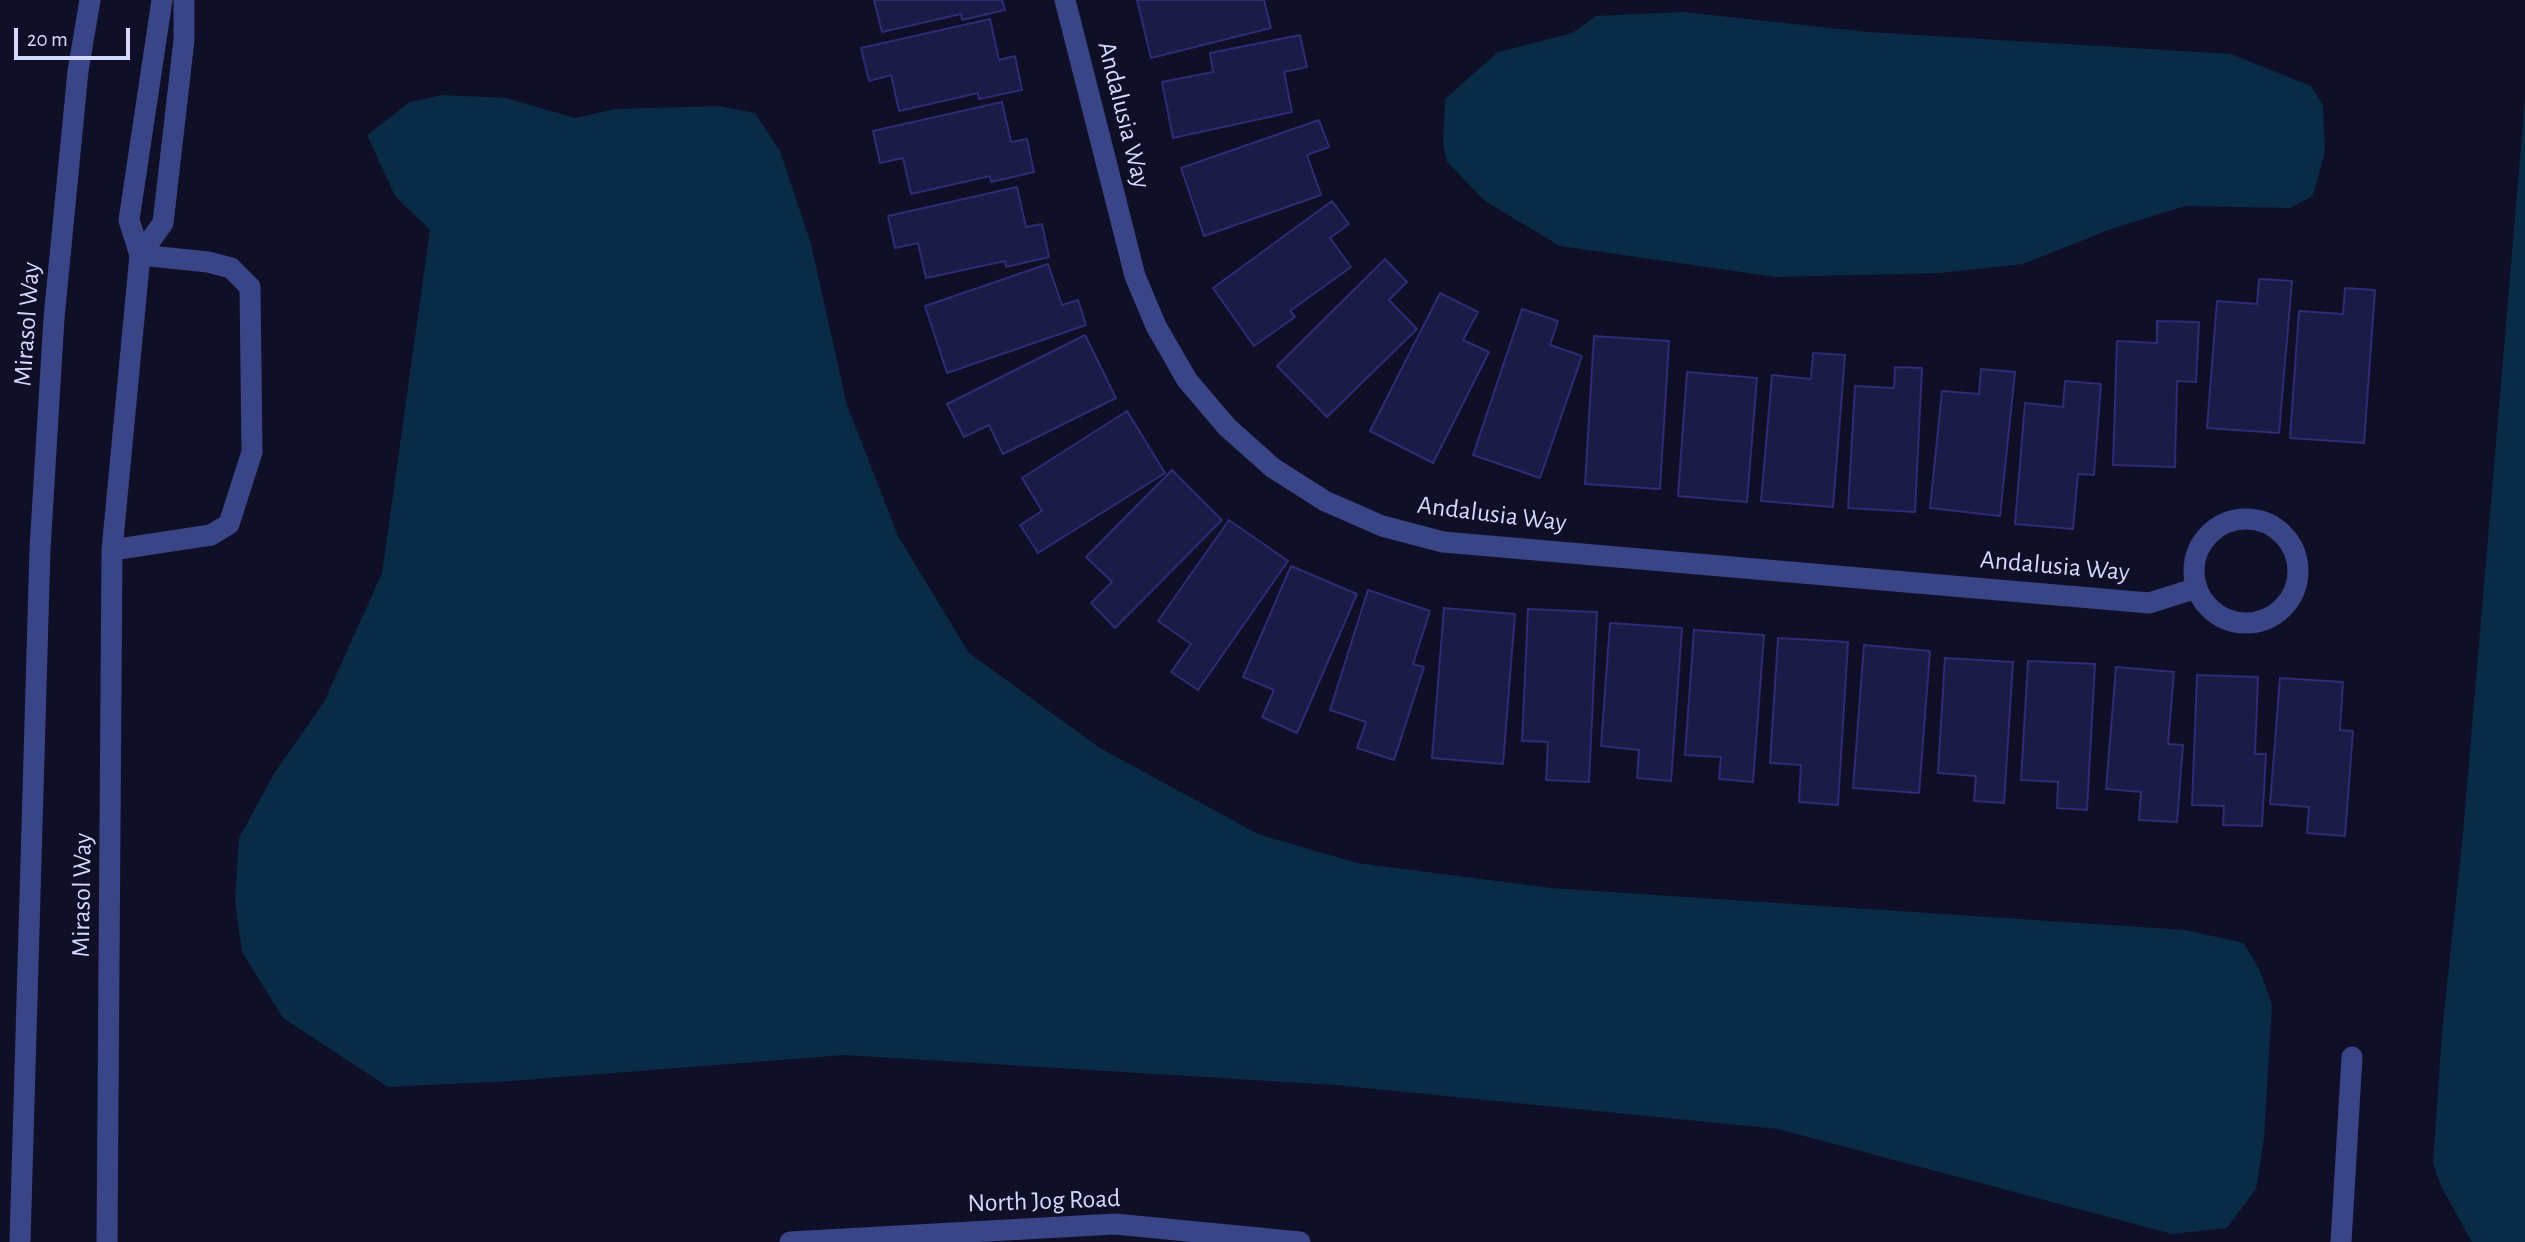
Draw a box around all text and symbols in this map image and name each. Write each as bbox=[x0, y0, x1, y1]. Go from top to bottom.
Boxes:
scale bar bbox=[18, 14, 133, 58]
text: 20 m bbox=[27, 29, 68, 50]
street label: Andalusia Way bbox=[1091, 38, 1157, 192]
street label: Mirasol Way bbox=[7, 261, 47, 387]
street label: Andalusia Way bbox=[1416, 489, 1568, 539]
street label: Andalusia Way bbox=[1979, 544, 2131, 588]
street label: Mirasol Way bbox=[65, 832, 99, 958]
street label: North Jog Road bbox=[967, 1183, 1121, 1219]

